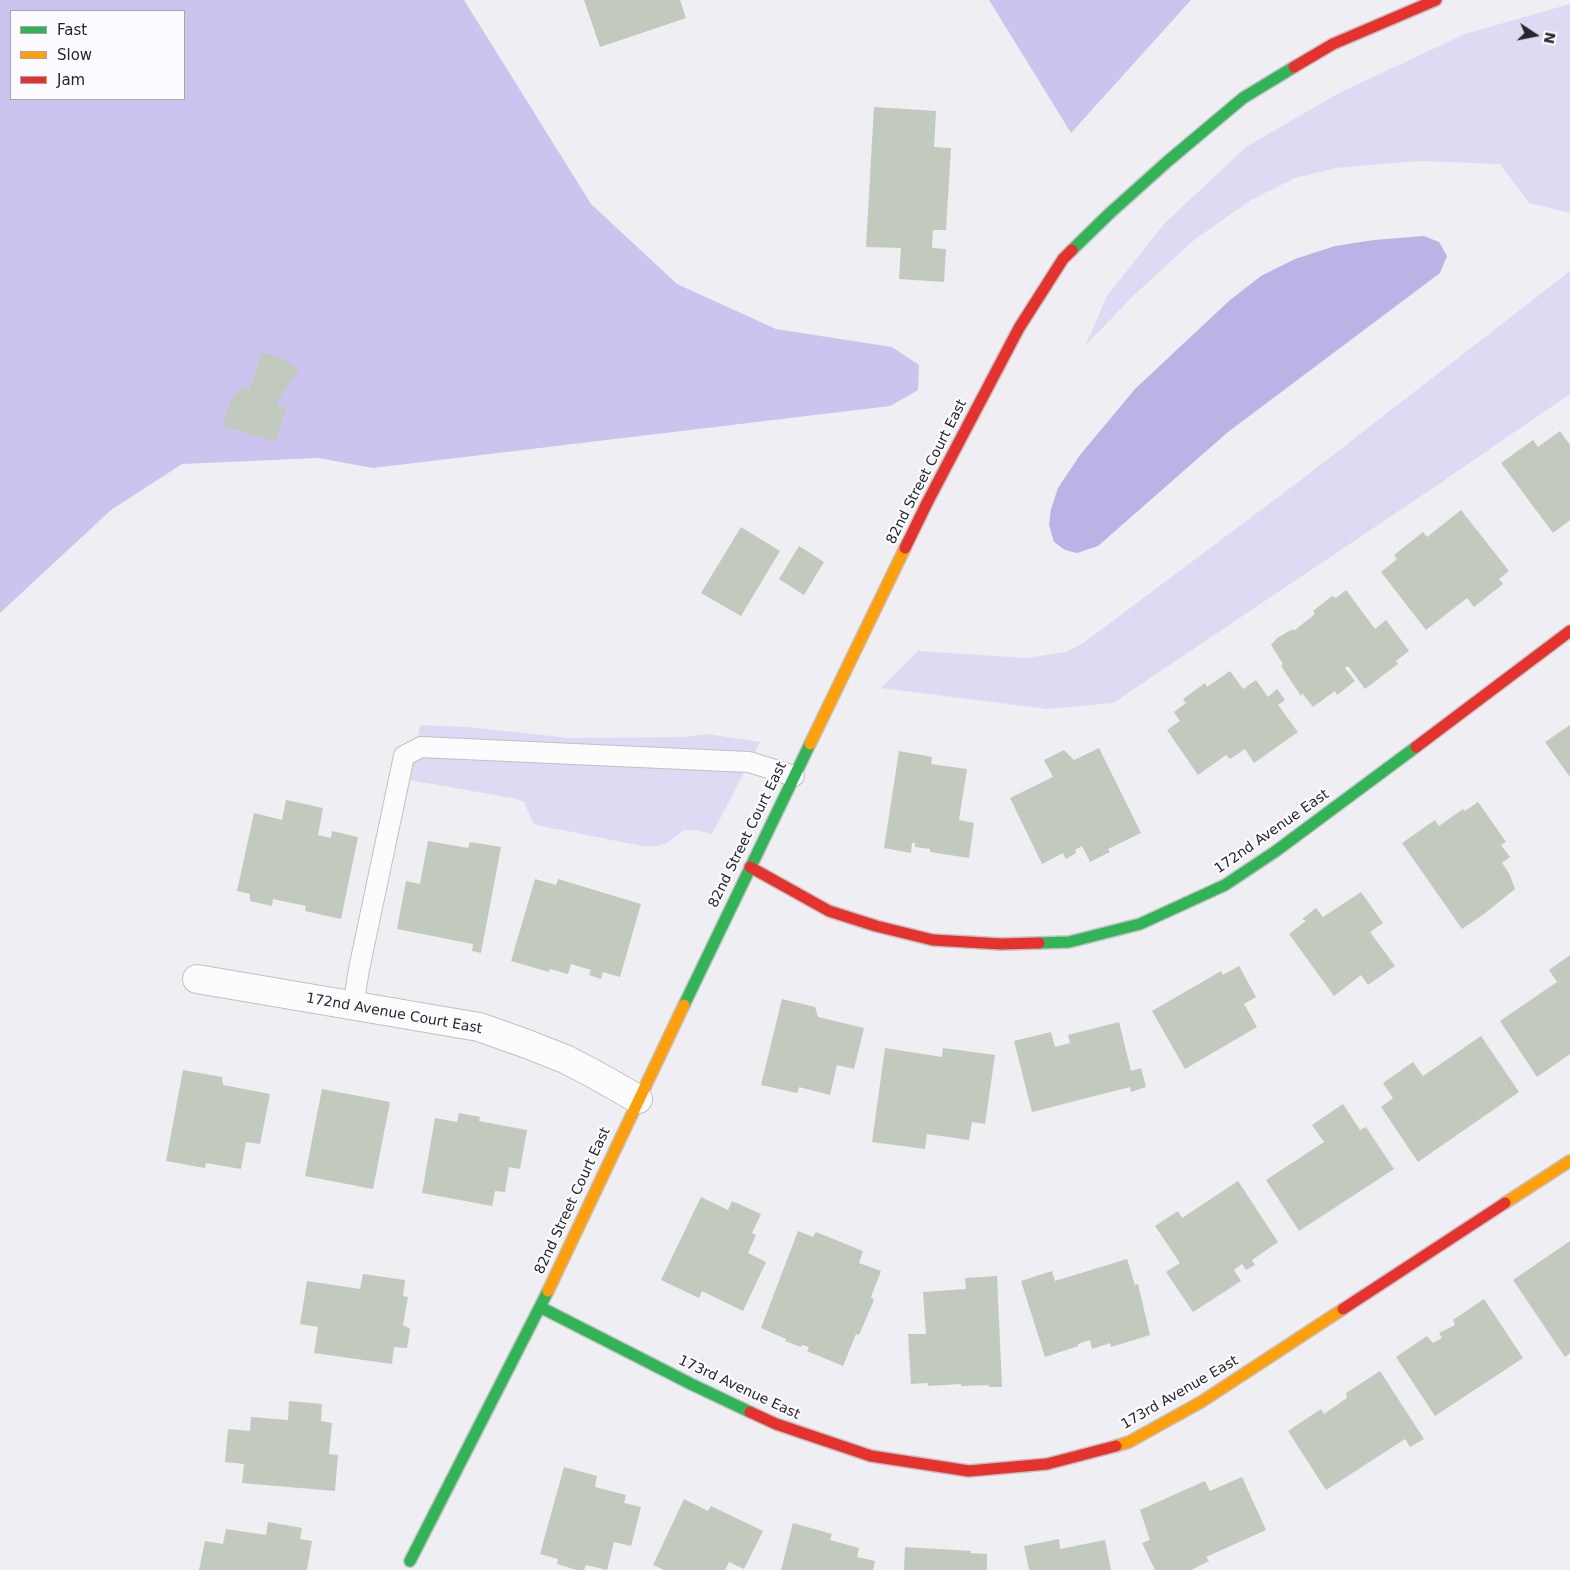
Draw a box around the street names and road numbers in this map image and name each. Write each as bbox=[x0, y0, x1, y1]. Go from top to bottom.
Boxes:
street label: 82nd Street Court East bbox=[883, 397, 971, 547]
street label: 82nd Street Court East bbox=[705, 759, 791, 911]
street label: 172nd Avenue East bbox=[1212, 786, 1332, 878]
street label: 172nd Avenue Court East bbox=[305, 990, 483, 1038]
street label: 82nd Street Court East bbox=[532, 1125, 614, 1277]
street label: 173rd Avenue East bbox=[676, 1352, 802, 1424]
street label: 173rd Avenue East bbox=[1119, 1353, 1241, 1433]

